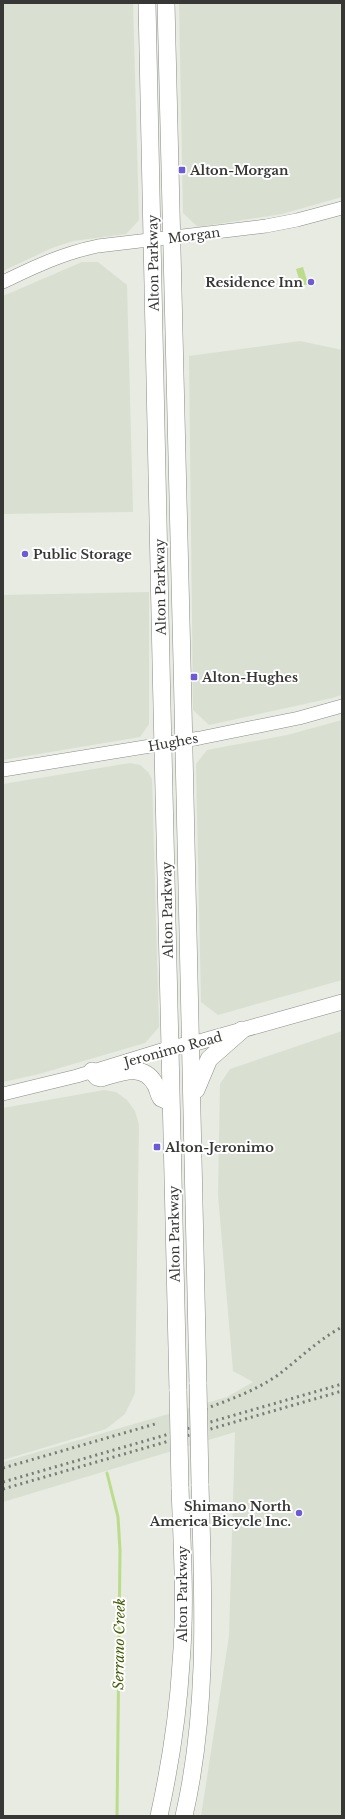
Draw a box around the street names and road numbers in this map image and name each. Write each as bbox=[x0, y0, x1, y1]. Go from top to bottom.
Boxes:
street label: Alton Parkway bbox=[144, 214, 163, 312]
street label: Morgan bbox=[167, 224, 221, 247]
street label: Alton Parkway bbox=[151, 538, 170, 636]
street label: Hughes bbox=[147, 730, 200, 755]
street label: Alton Parkway bbox=[158, 861, 177, 959]
street label: Jeronimo Road bbox=[120, 1028, 224, 1071]
street label: Alton Parkway bbox=[165, 1185, 184, 1283]
street label: Alton Parkway bbox=[174, 1545, 191, 1643]

